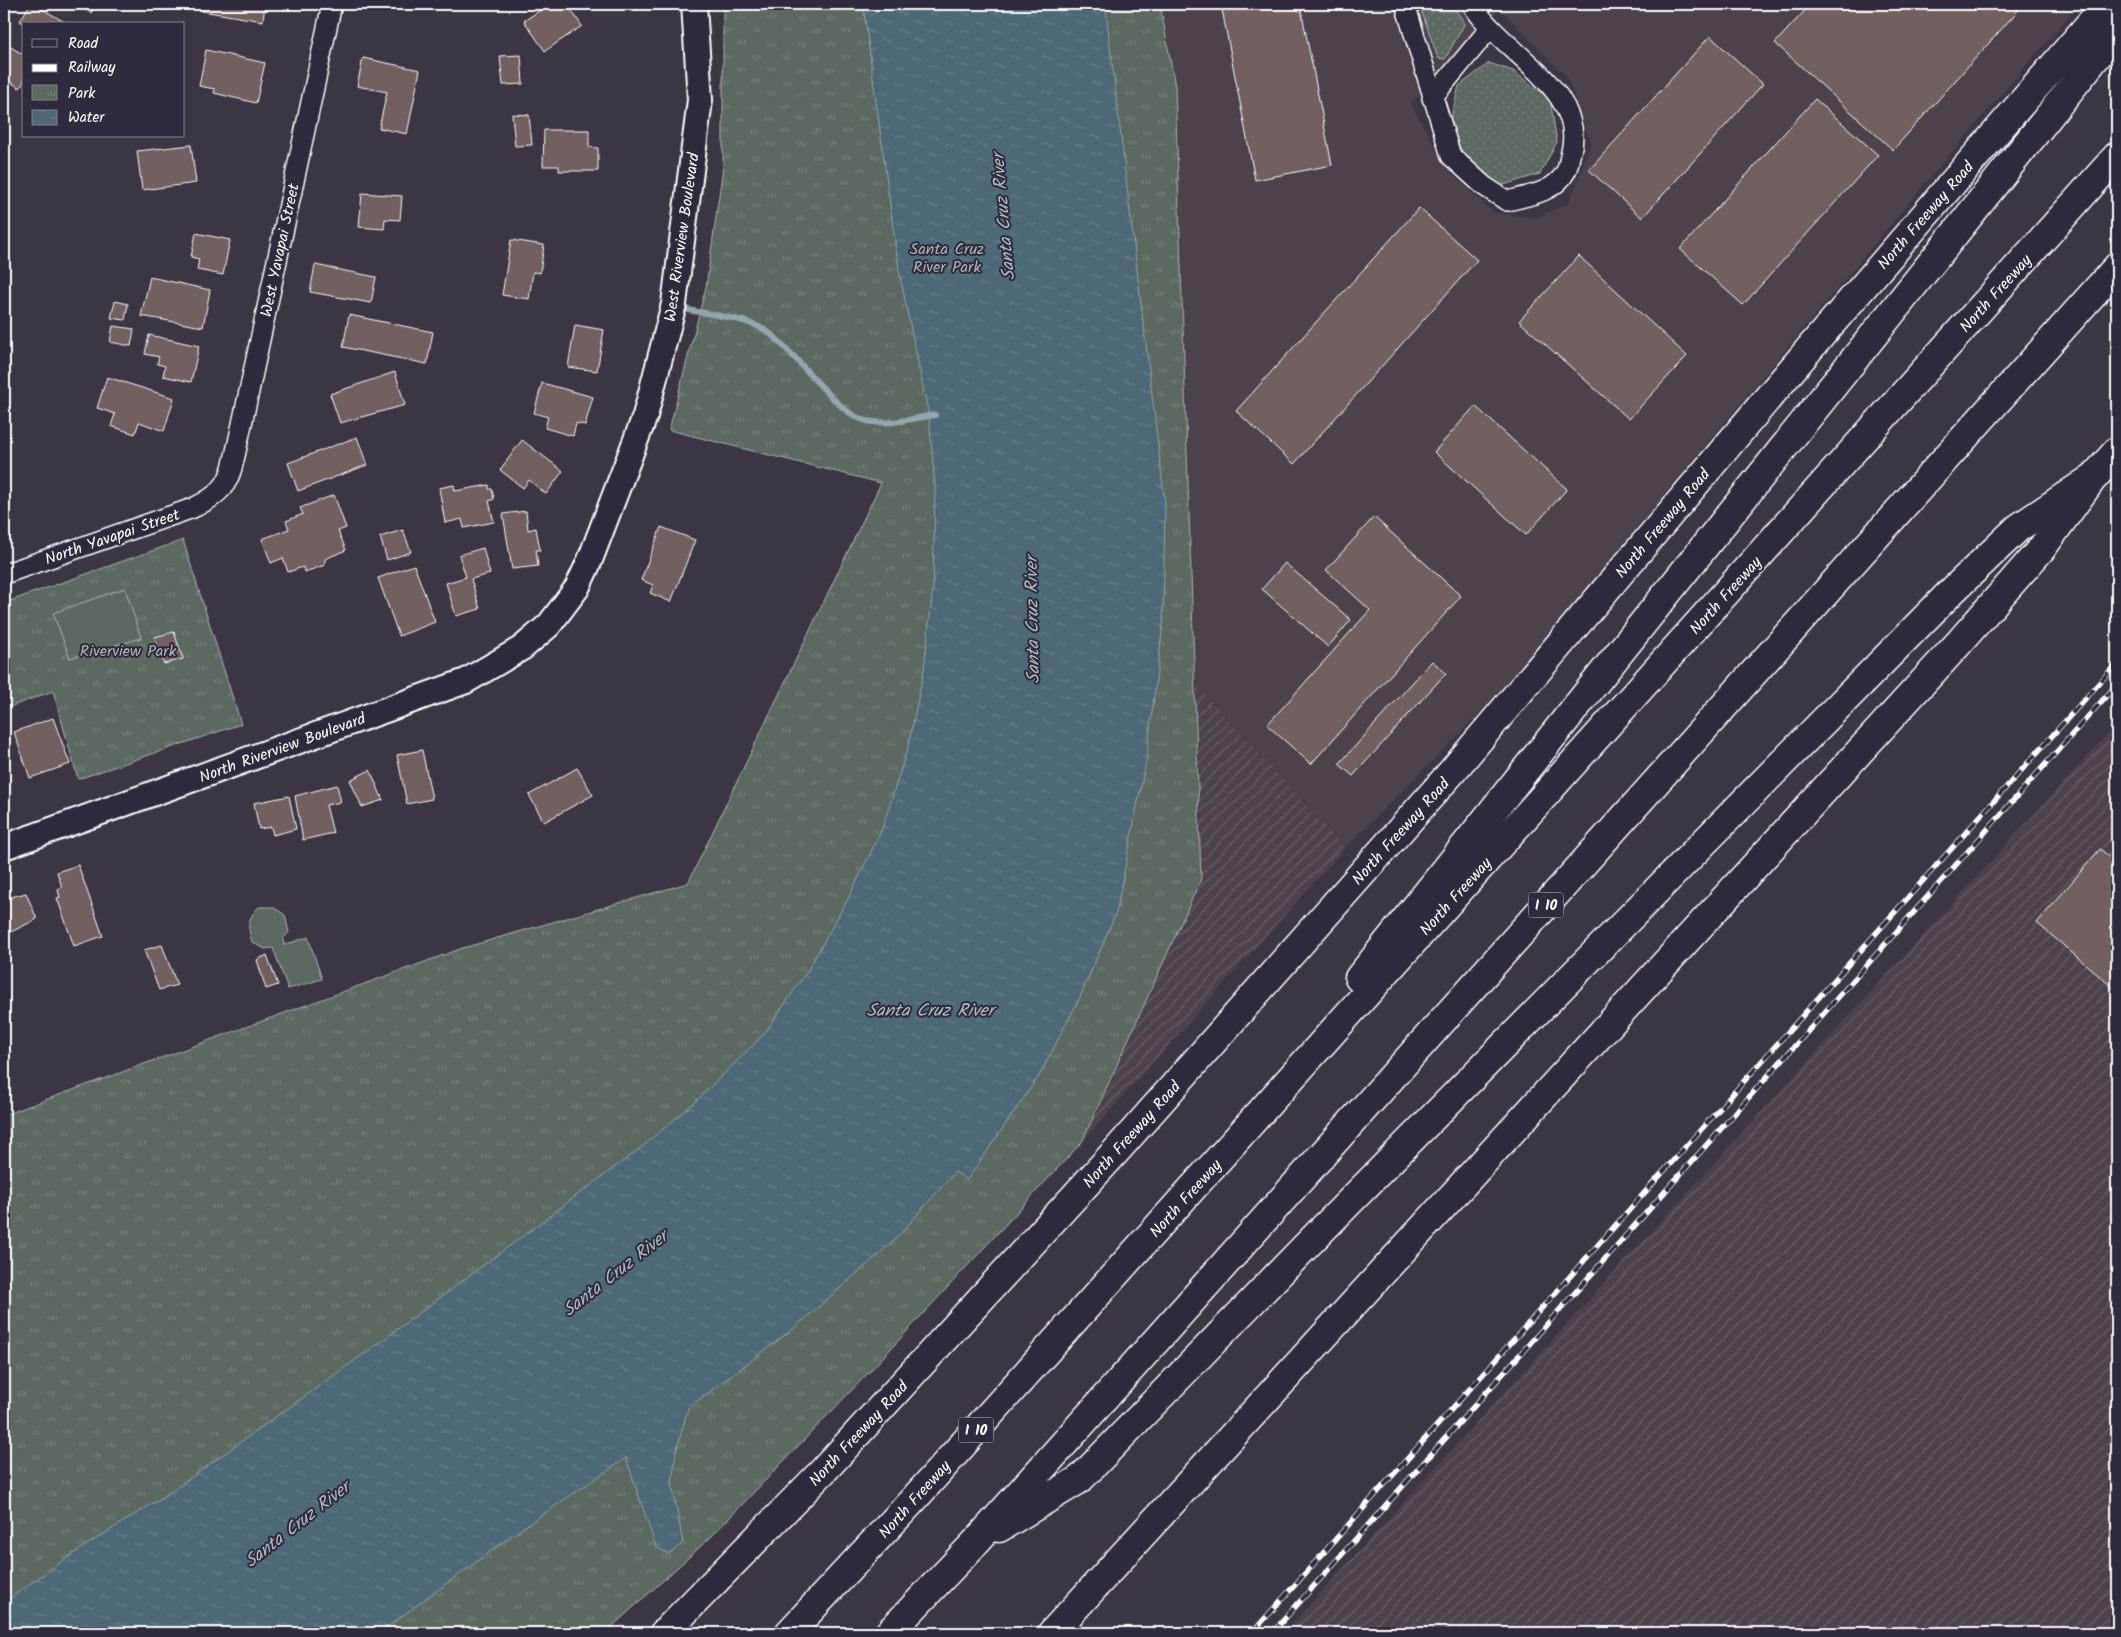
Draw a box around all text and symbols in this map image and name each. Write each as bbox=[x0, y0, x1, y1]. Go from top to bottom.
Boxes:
legend bbox=[22, 22, 185, 138]
text: Road bbox=[68, 32, 99, 56]
text: Railway bbox=[68, 56, 116, 80]
text: Park bbox=[68, 82, 96, 106]
text: Water bbox=[68, 106, 105, 130]
water label: Santa Cruz River bbox=[984, 148, 1024, 282]
street label: West Riverview Boulevard bbox=[658, 150, 707, 323]
street label: North Freeway Road bbox=[1872, 155, 1981, 276]
street label: West Yavapai Street bbox=[254, 180, 307, 319]
park label: Santa Cruz River Park bbox=[910, 237, 984, 280]
street label: North Freeway bbox=[1954, 249, 2039, 339]
street label: North Freeway Road bbox=[1610, 463, 1717, 584]
street label: North Yavapai Street bbox=[42, 502, 184, 572]
street label: North Freeway bbox=[1684, 551, 1769, 641]
water label: Santa Cruz River bbox=[1018, 552, 1049, 684]
park label: Riverview Park bbox=[80, 639, 177, 664]
street label: North Riverview Boulevard bbox=[196, 706, 370, 790]
street label: North Freeway Road bbox=[1346, 772, 1457, 891]
street label: North Freeway bbox=[1414, 852, 1499, 942]
road number: I 10 bbox=[1528, 892, 1564, 918]
water label: Santa Cruz River bbox=[866, 997, 998, 1026]
street label: North Freeway Road bbox=[1077, 1075, 1188, 1194]
street label: North Freeway bbox=[1144, 1154, 1229, 1244]
water label: Santa Cruz River bbox=[557, 1221, 678, 1325]
street label: North Freeway Road bbox=[803, 1375, 916, 1493]
road number: I 10 bbox=[958, 1418, 994, 1442]
street label: North Freeway bbox=[873, 1455, 958, 1545]
water label: Santa Cruz River bbox=[239, 1472, 360, 1576]

